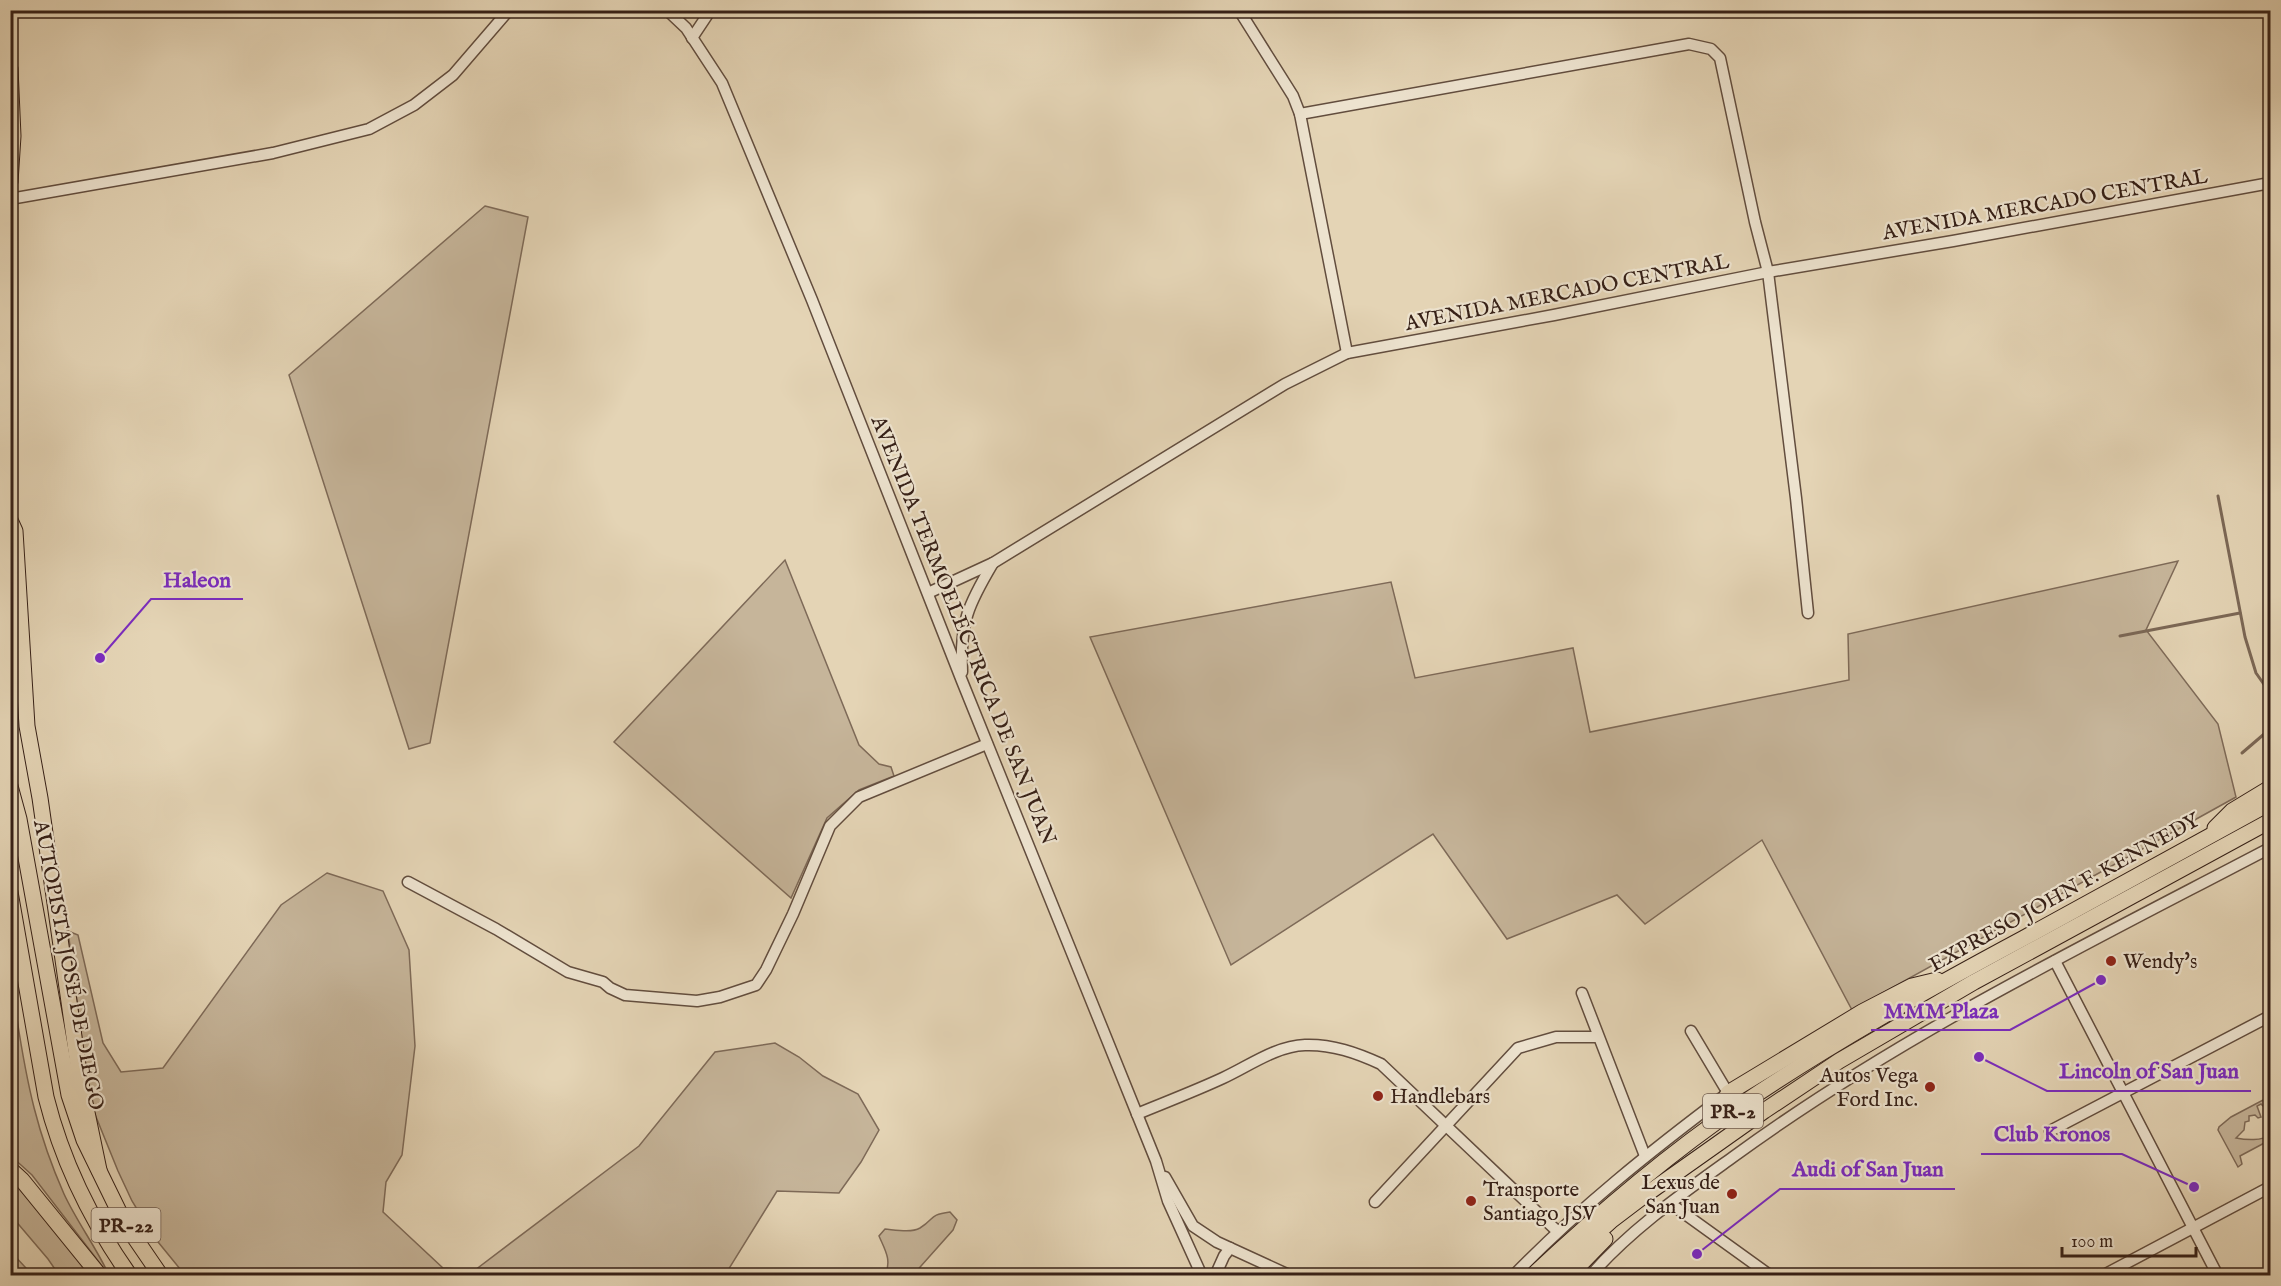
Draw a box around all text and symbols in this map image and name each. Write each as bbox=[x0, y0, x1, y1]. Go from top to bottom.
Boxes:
street label: AVENIDA MERCADO CENTRAL bbox=[1880, 164, 2210, 248]
street label: AVENIDA MERCADO CENTRAL bbox=[1402, 249, 1732, 338]
street label: AVENIDA TERMOELÉCTRICA DE SAN JUAN bbox=[863, 411, 1062, 849]
callout: Haleon bbox=[151, 559, 243, 599]
text: Haleon bbox=[163, 567, 231, 595]
street label: EXPRESO JOHN F. KENNEDY bbox=[1925, 807, 2206, 979]
street label: AUTOPISTA JOSÉ DE DIEGO bbox=[26, 817, 110, 1113]
place label: Wendy's bbox=[2123, 949, 2197, 976]
marker: Wendy's bbox=[2104, 954, 2118, 968]
callout: MMM Plaza bbox=[1871, 990, 2010, 1030]
text: MMM Plaza bbox=[1884, 998, 1999, 1026]
callout: Lincoln of San Juan bbox=[2047, 1051, 2251, 1091]
text: Lincoln of San Juan bbox=[2059, 1058, 2239, 1086]
place label: Autos Vega Ford Inc. bbox=[1819, 1063, 1919, 1114]
marker: Autos Vega Ford Inc. bbox=[1923, 1080, 1937, 1094]
place label: Handlebars bbox=[1390, 1084, 1490, 1111]
marker: Handlebars bbox=[1371, 1089, 1385, 1103]
road number: PR-2 bbox=[1703, 1094, 1763, 1128]
callout: Club Kronos bbox=[1981, 1114, 2122, 1154]
text: Club Kronos bbox=[1994, 1121, 2111, 1149]
callout: Audi of San Juan bbox=[1780, 1149, 1955, 1189]
text: Audi of San Juan bbox=[1791, 1156, 1944, 1184]
place label: Lexus de San Juan bbox=[1641, 1170, 1720, 1221]
place label: Transporte Santiago JSV bbox=[1483, 1177, 1597, 1228]
marker: Lexus de San Juan bbox=[1725, 1187, 1739, 1201]
marker: Transporte Santiago JSV bbox=[1464, 1194, 1478, 1208]
road number: PR-22 bbox=[92, 1208, 160, 1242]
scale bar bbox=[2062, 1220, 2196, 1258]
text: 100 m bbox=[2071, 1231, 2113, 1254]

